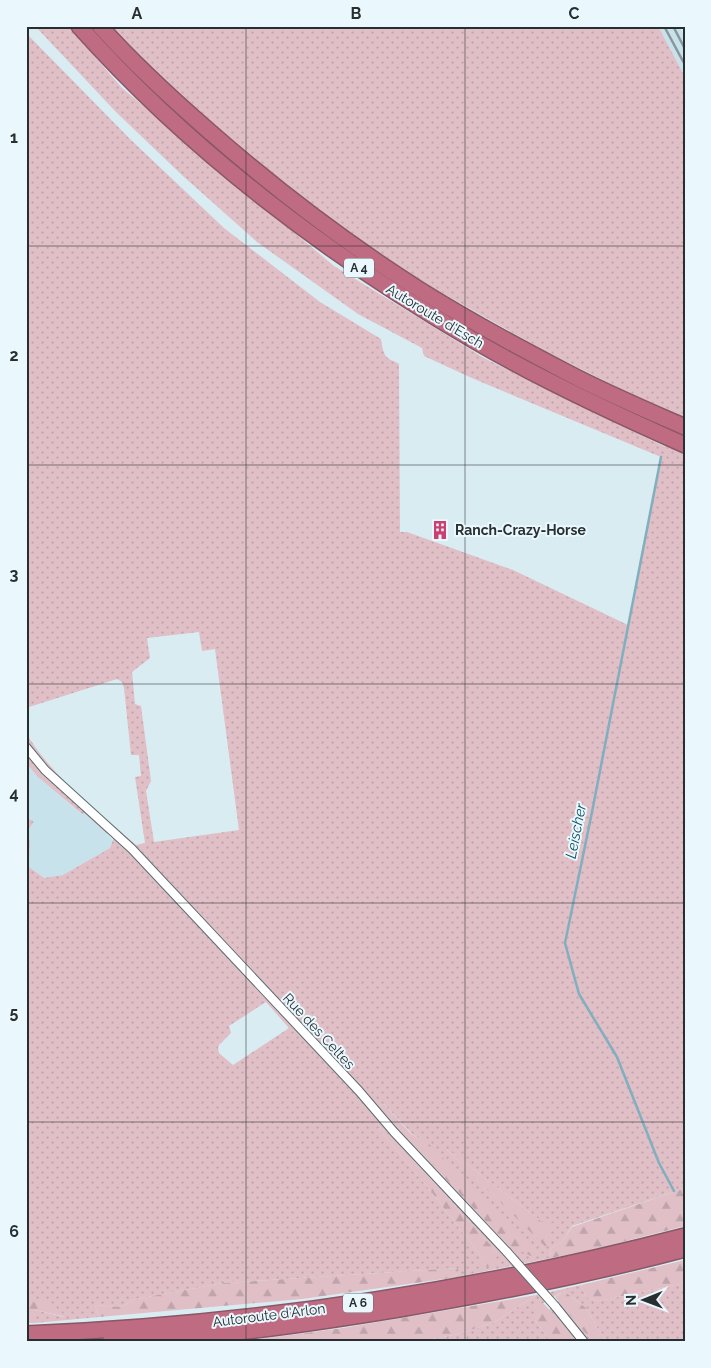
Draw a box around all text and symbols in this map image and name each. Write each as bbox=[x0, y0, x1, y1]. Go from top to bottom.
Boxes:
text: A bbox=[132, 4, 143, 23]
text: B bbox=[351, 4, 362, 23]
text: C bbox=[569, 4, 580, 23]
text: 1 bbox=[10, 128, 18, 147]
road number: A 4 bbox=[344, 258, 374, 278]
street label: Autoroute d'Esch bbox=[383, 281, 487, 351]
text: 2 bbox=[9, 346, 19, 365]
building icon: Ranch-Crazy-Horse bbox=[429, 519, 451, 541]
place label: Ranch-Crazy-Horse bbox=[455, 522, 586, 538]
text: 3 bbox=[10, 565, 19, 584]
text: 4 bbox=[9, 784, 19, 803]
water label: Leischer bbox=[562, 801, 590, 860]
street label: Rue des Celtes bbox=[280, 990, 358, 1072]
text: 5 bbox=[10, 1003, 19, 1022]
text: 6 bbox=[9, 1222, 19, 1241]
north arrow bbox=[618, 1276, 668, 1326]
road number: A 6 bbox=[343, 1294, 373, 1312]
text: N bbox=[623, 1295, 639, 1306]
street label: Autoroute d'Arlon bbox=[212, 1300, 326, 1330]

